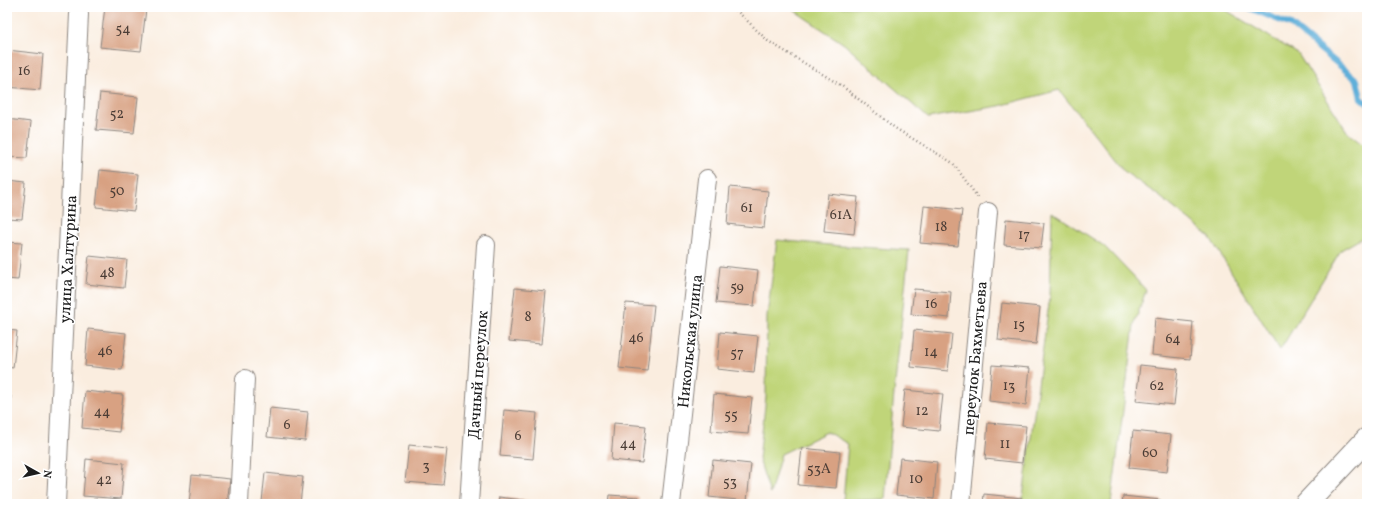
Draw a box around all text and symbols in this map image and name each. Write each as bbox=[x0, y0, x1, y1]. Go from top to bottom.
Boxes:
house number: 54 bbox=[115, 20, 131, 39]
house number: 16 bbox=[18, 62, 30, 81]
house number: 52 bbox=[110, 105, 124, 124]
house number: 50 bbox=[110, 182, 124, 201]
street label: улица Халтурина bbox=[55, 194, 83, 324]
house number: 61 bbox=[741, 199, 753, 218]
house number: 61А bbox=[830, 206, 852, 225]
house number: 18 bbox=[935, 218, 947, 237]
house number: 17 bbox=[1018, 226, 1030, 245]
house number: 48 bbox=[99, 264, 115, 283]
street label: Никольская улица bbox=[673, 273, 709, 409]
house number: 59 bbox=[730, 278, 744, 297]
street label: переулок Бахметьева bbox=[958, 280, 994, 436]
house number: 16 bbox=[925, 295, 937, 314]
house number: 8 bbox=[524, 308, 532, 327]
street label: Дачный переулок bbox=[464, 310, 494, 440]
house number: 15 bbox=[1013, 316, 1025, 335]
house number: 46 bbox=[628, 329, 644, 348]
house number: 64 bbox=[1165, 330, 1181, 349]
house number: 46 bbox=[97, 342, 113, 361]
house number: 14 bbox=[924, 343, 938, 362]
house number: 57 bbox=[730, 344, 744, 363]
house number: 13 bbox=[1003, 377, 1015, 396]
house number: 62 bbox=[1150, 377, 1164, 396]
house number: 12 bbox=[916, 402, 928, 421]
house number: 44 bbox=[94, 403, 110, 422]
house number: 55 bbox=[724, 406, 738, 425]
house number: 6 bbox=[283, 416, 291, 435]
house number: 6 bbox=[514, 427, 522, 446]
house number: 44 bbox=[620, 435, 636, 454]
house number: 11 bbox=[1000, 435, 1010, 454]
house number: 60 bbox=[1142, 444, 1158, 463]
north arrow bbox=[18, 453, 58, 493]
house number: 3 bbox=[422, 457, 430, 476]
house number: 53А bbox=[807, 460, 831, 479]
text: N bbox=[38, 469, 54, 479]
house number: 10 bbox=[909, 470, 923, 489]
house number: 42 bbox=[96, 471, 112, 490]
house number: 53 bbox=[723, 473, 737, 492]

